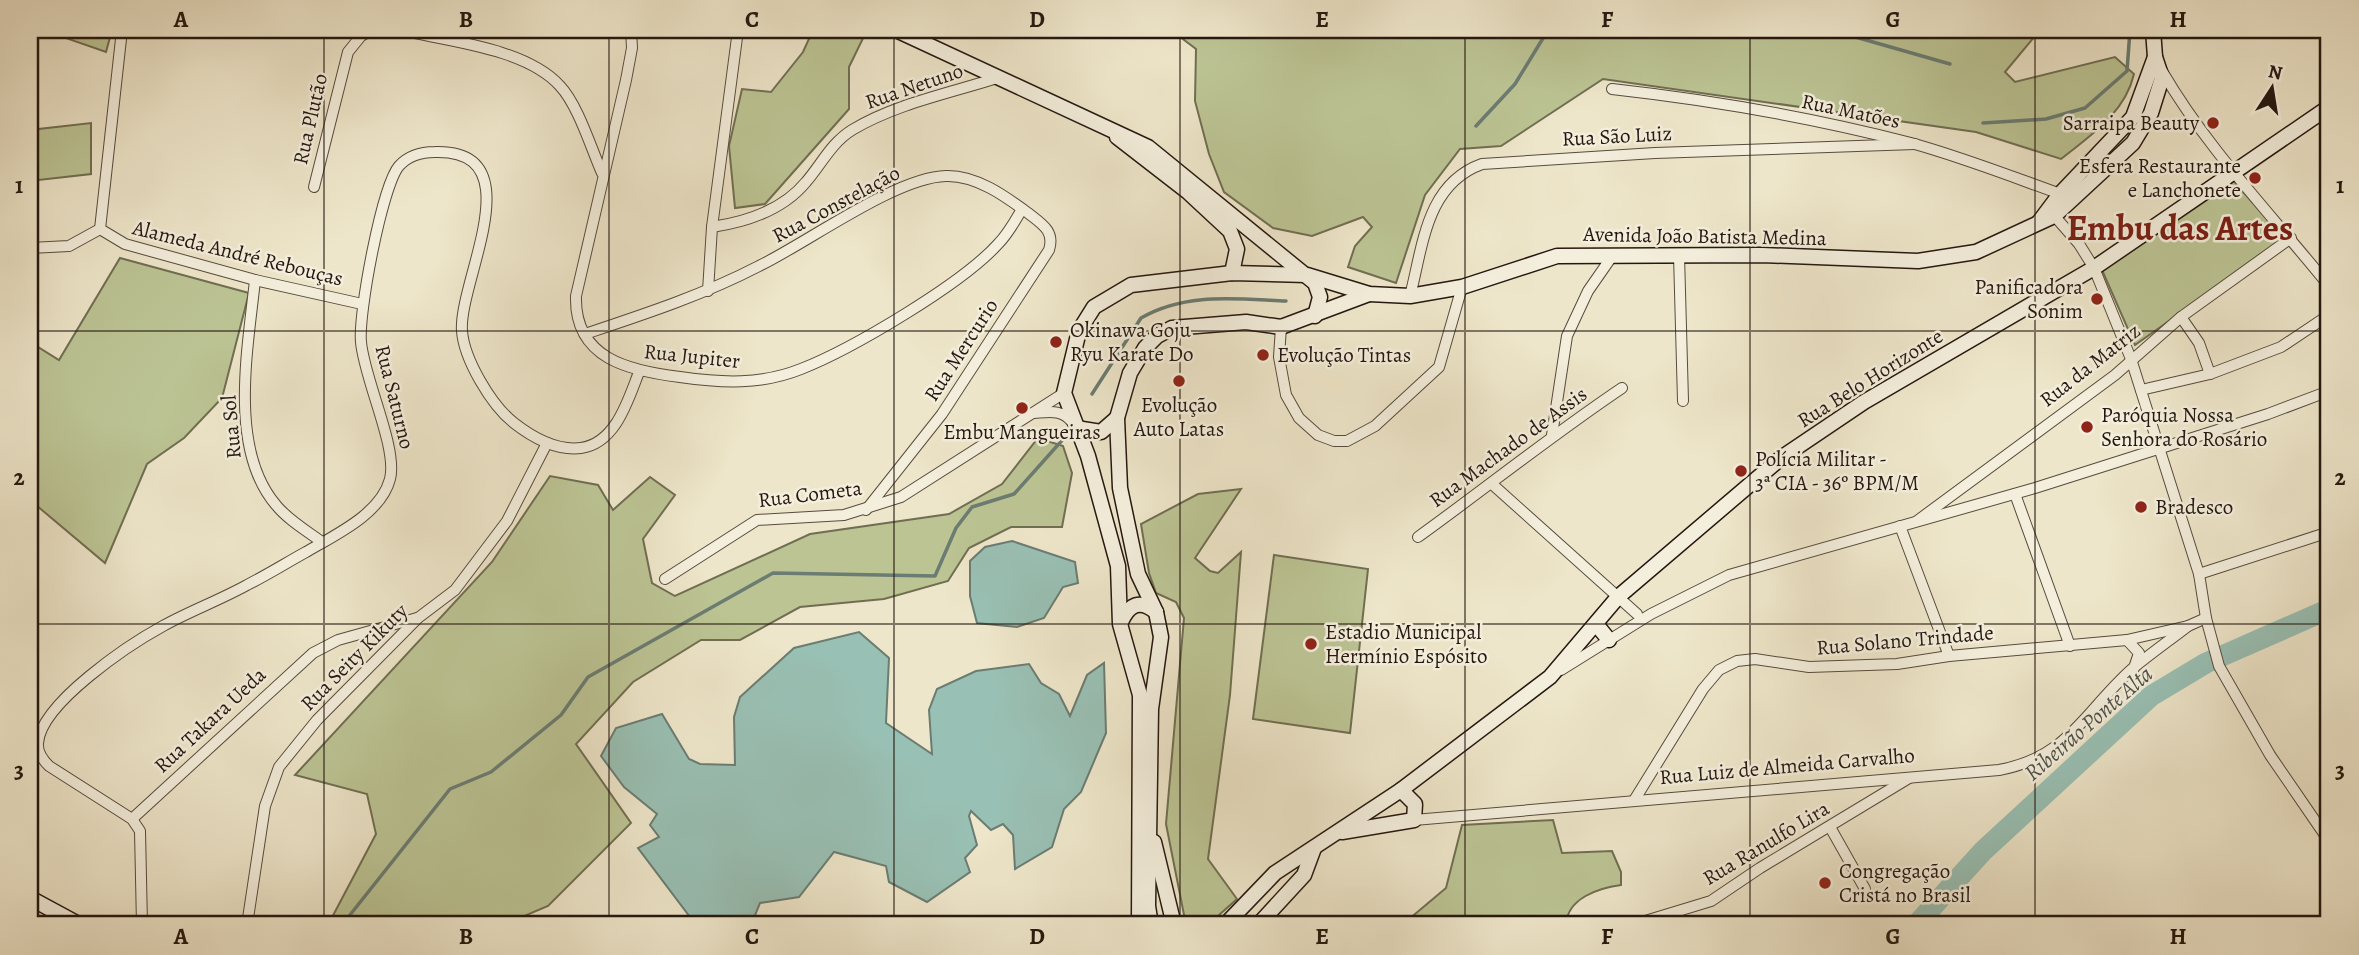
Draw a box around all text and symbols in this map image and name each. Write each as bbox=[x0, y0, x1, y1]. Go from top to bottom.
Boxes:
text: A bbox=[173, 4, 189, 35]
text: B bbox=[459, 4, 473, 35]
text: C bbox=[745, 4, 759, 35]
text: D bbox=[1029, 4, 1045, 35]
text: E bbox=[1315, 4, 1329, 35]
text: F bbox=[1601, 4, 1614, 35]
text: G bbox=[1885, 4, 1901, 35]
text: H bbox=[2169, 4, 2187, 35]
north arrow bbox=[2236, 52, 2306, 122]
street label: Rua Netuno bbox=[861, 56, 967, 116]
text: N bbox=[2266, 58, 2285, 87]
street label: Rua Plutão bbox=[286, 71, 334, 167]
street label: Rua Matões bbox=[1799, 87, 1903, 135]
place label: Sarraipa Beauty bbox=[2063, 109, 2200, 137]
marker: Sarraipa Beauty bbox=[2205, 115, 2221, 131]
street label: Rua São Luiz bbox=[1561, 119, 1673, 153]
place label: Esfera Restaurante e Lanchonete bbox=[2079, 152, 2241, 204]
street label: Rua Constelação bbox=[767, 159, 905, 249]
text: 1 bbox=[15, 170, 23, 201]
marker: Esfera Restaurante e Lanchonete bbox=[2247, 170, 2263, 186]
text: 1 bbox=[2336, 170, 2344, 201]
district label: Embu das Artes bbox=[2067, 204, 2293, 252]
street label: Alameda André Rebouças bbox=[129, 213, 346, 293]
street label: Avenida João Batista Medina bbox=[1582, 220, 1827, 252]
place label: Panificadora Sonim bbox=[1974, 273, 2083, 325]
marker: Panificadora Sonim bbox=[2089, 291, 2105, 307]
street label: Rua Mercurio bbox=[917, 293, 1005, 407]
place label: Okinawa Goju Ryu Karate Do bbox=[1070, 316, 1193, 368]
street label: Rua da Matriz bbox=[2034, 317, 2146, 413]
street label: Rua Belo Horizonte bbox=[1792, 322, 1948, 434]
marker: Okinawa Goju Ryu Karate Do bbox=[1048, 334, 1064, 350]
street label: Rua Jupiter bbox=[643, 337, 741, 375]
place label: Evolução Tintas bbox=[1277, 341, 1411, 369]
street label: Rua Saturno bbox=[369, 342, 421, 452]
marker: Evolução Tintas bbox=[1255, 347, 1271, 363]
marker: Evolução Auto Latas bbox=[1171, 373, 1187, 389]
street label: Rua Machado de Assis bbox=[1423, 380, 1593, 514]
place label: Evolução Auto Latas bbox=[1133, 391, 1224, 443]
street label: Rua Sol bbox=[214, 394, 248, 460]
marker: Embu Mangueiras bbox=[1014, 400, 1030, 416]
place label: Paróquia Nossa Senhora do Rosário bbox=[2101, 401, 2267, 453]
place label: Embu Mangueiras bbox=[943, 418, 1101, 446]
marker: Paróquia Nossa Senhora do Rosário bbox=[2079, 419, 2095, 435]
place label: Polícia Militar - 3ª CIA - 36º BPM/M bbox=[1755, 445, 1919, 497]
text: 2 bbox=[13, 462, 25, 493]
text: 2 bbox=[2334, 462, 2346, 493]
marker: Polícia Militar - 3ª CIA - 36º BPM/M bbox=[1733, 463, 1749, 479]
street label: Rua Cometa bbox=[757, 474, 864, 514]
place label: Bradesco bbox=[2155, 493, 2233, 521]
marker: Bradesco bbox=[2133, 499, 2149, 515]
street label: Rua Seity Kikuty bbox=[294, 597, 414, 717]
place label: Estadio Municipal Hermínio Espósito bbox=[1325, 618, 1487, 670]
street label: Rua Solano Trindade bbox=[1815, 618, 1995, 662]
marker: Estadio Municipal Hermínio Espósito bbox=[1303, 636, 1319, 652]
water label: Ribeirão Ponte Alta bbox=[2017, 659, 2160, 788]
street label: Rua Takara Ueda bbox=[148, 661, 272, 779]
street label: Rua Luiz de Almeida Carvalho bbox=[1658, 741, 1916, 791]
text: 3 bbox=[14, 755, 24, 786]
text: 3 bbox=[2335, 755, 2345, 786]
street label: Rua Ranulfo Lira bbox=[1697, 794, 1835, 892]
place label: Congregação Cristá no Brasil bbox=[1839, 857, 1971, 909]
marker: Congregação Cristá no Brasil bbox=[1817, 875, 1833, 891]
text: A bbox=[173, 921, 189, 952]
text: B bbox=[459, 921, 473, 952]
text: C bbox=[745, 921, 759, 952]
text: D bbox=[1029, 921, 1045, 952]
text: E bbox=[1315, 921, 1329, 952]
text: F bbox=[1601, 921, 1614, 952]
text: G bbox=[1885, 921, 1901, 952]
text: H bbox=[2169, 921, 2187, 952]

